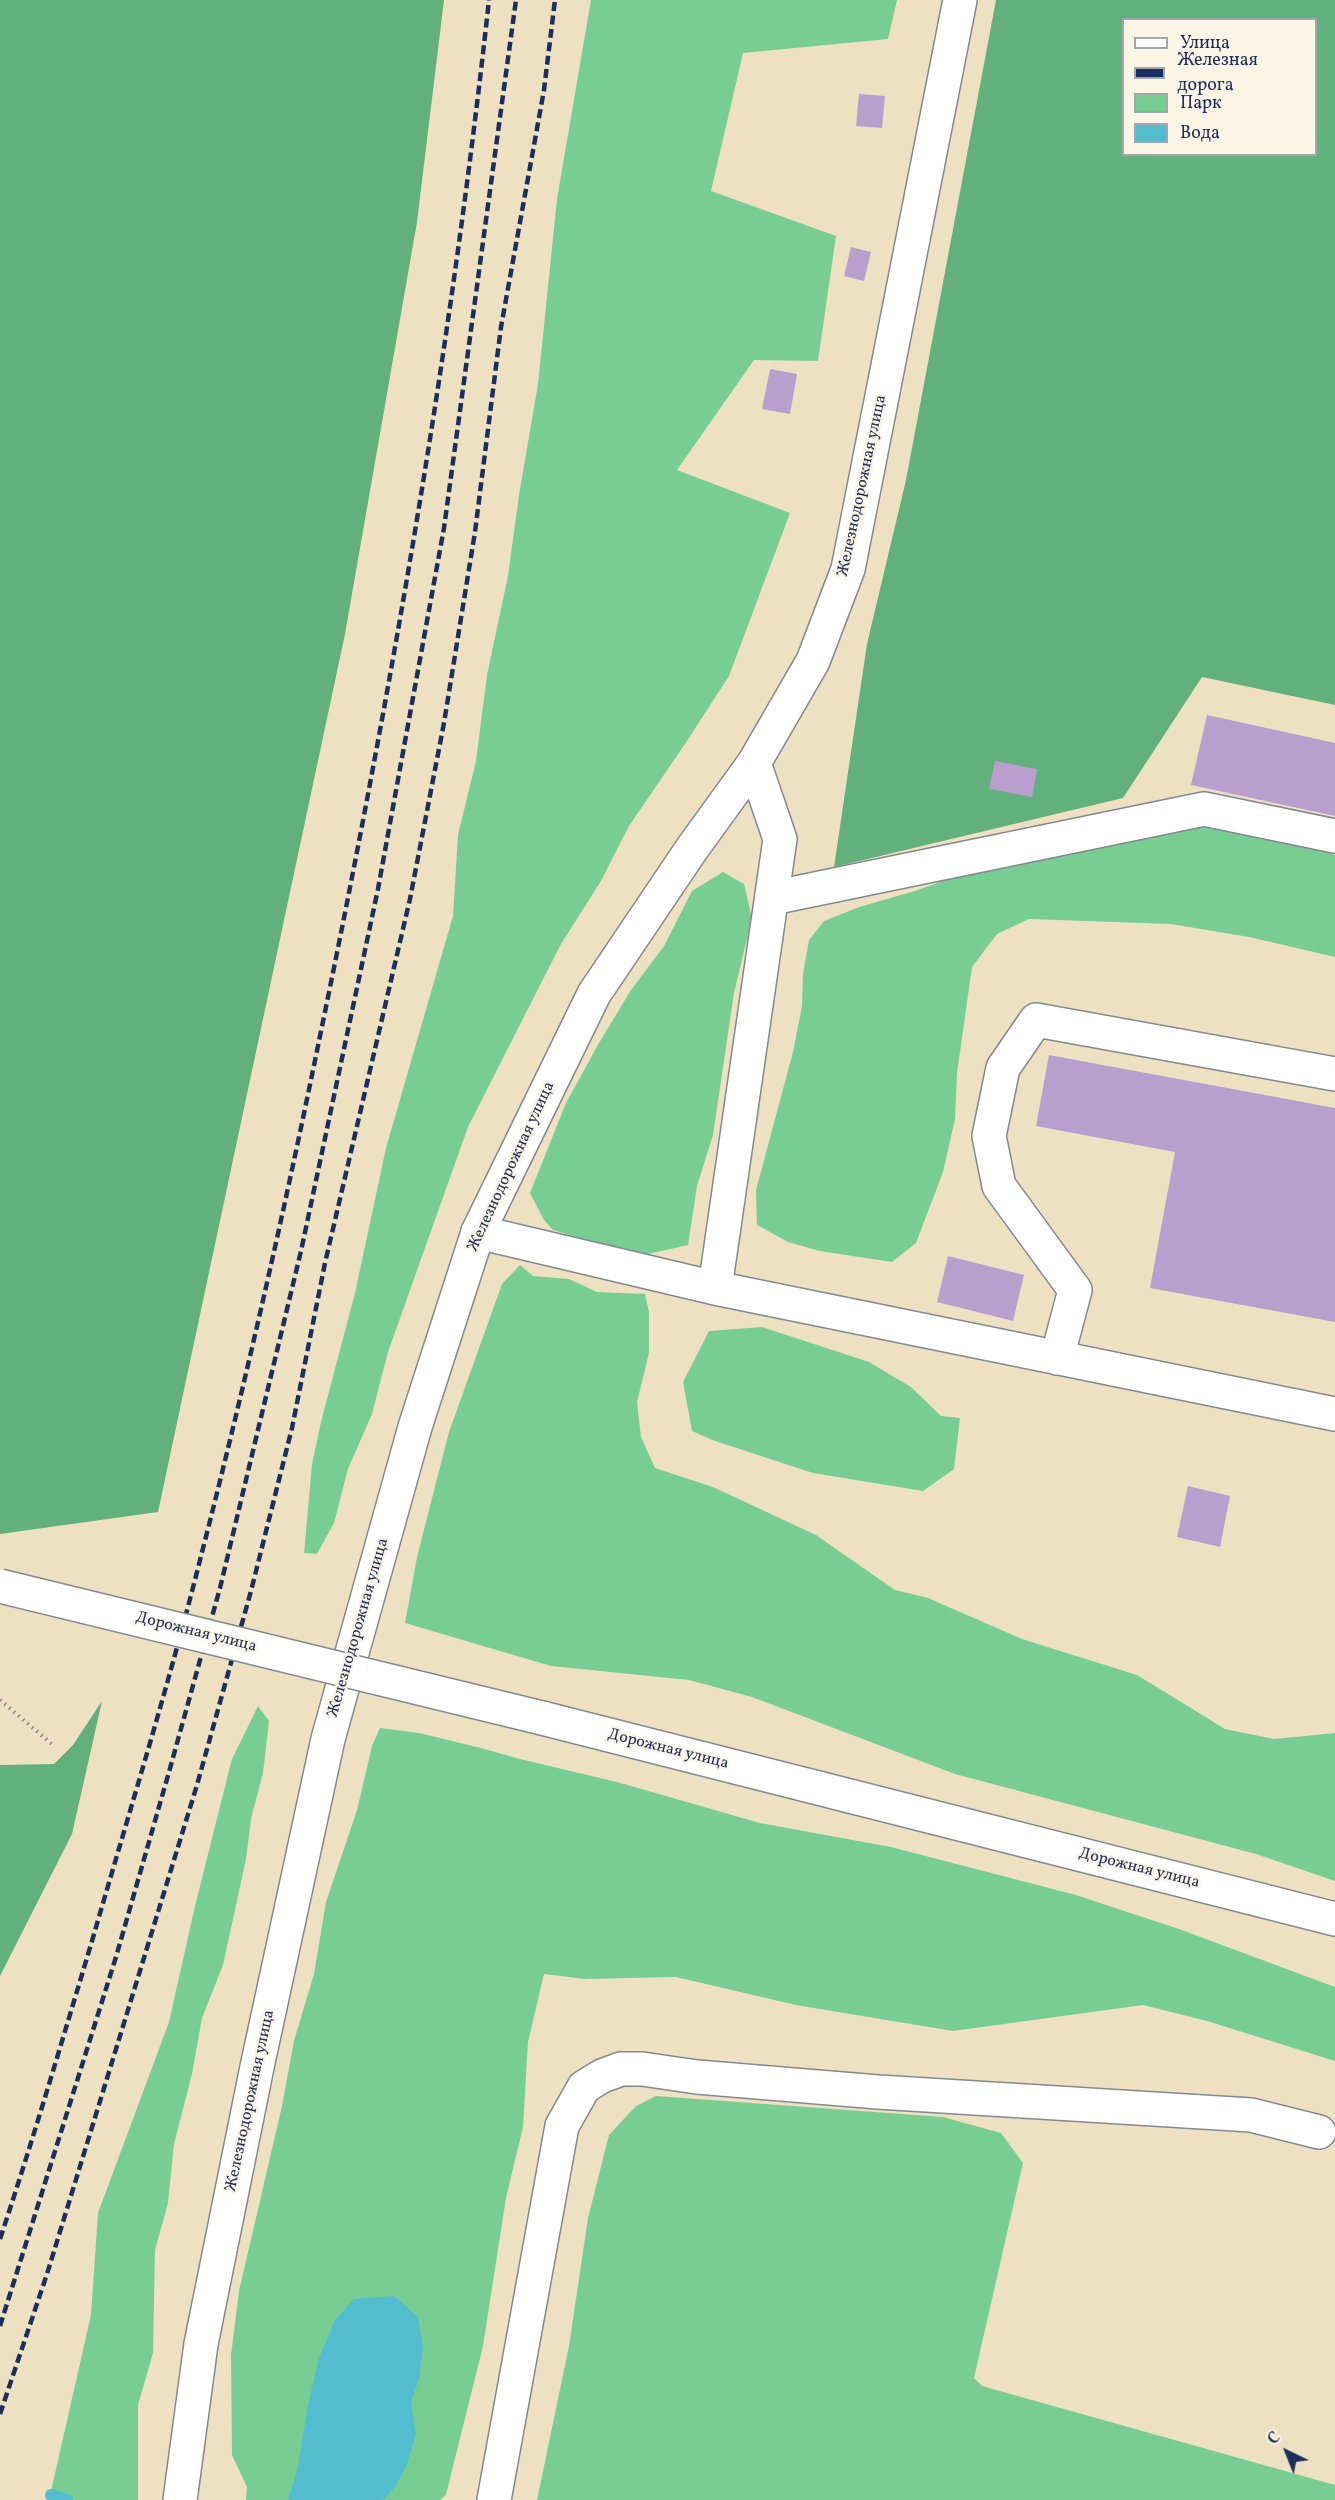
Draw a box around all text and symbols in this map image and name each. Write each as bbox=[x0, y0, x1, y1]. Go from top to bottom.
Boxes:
legend bbox=[1122, 18, 1317, 156]
text: Улица bbox=[1180, 31, 1230, 56]
text: Железная дорога bbox=[1177, 48, 1258, 98]
text: Парк bbox=[1180, 91, 1222, 116]
text: Вода bbox=[1180, 121, 1220, 146]
street label: Железнодорожная улица bbox=[834, 393, 892, 579]
street label: Железнодорожная улица bbox=[464, 1079, 560, 1255]
street label: Железнодорожная улица bbox=[324, 1536, 394, 1720]
street label: Дорожная улица bbox=[134, 1609, 258, 1657]
street label: Дорожная улица bbox=[606, 1726, 730, 1774]
street label: Дорожная улица bbox=[1077, 1845, 1201, 1893]
street label: Железнодорожная улица bbox=[222, 2008, 280, 2194]
north arrow bbox=[1257, 2422, 1317, 2482]
text: С bbox=[1263, 2427, 1286, 2450]

